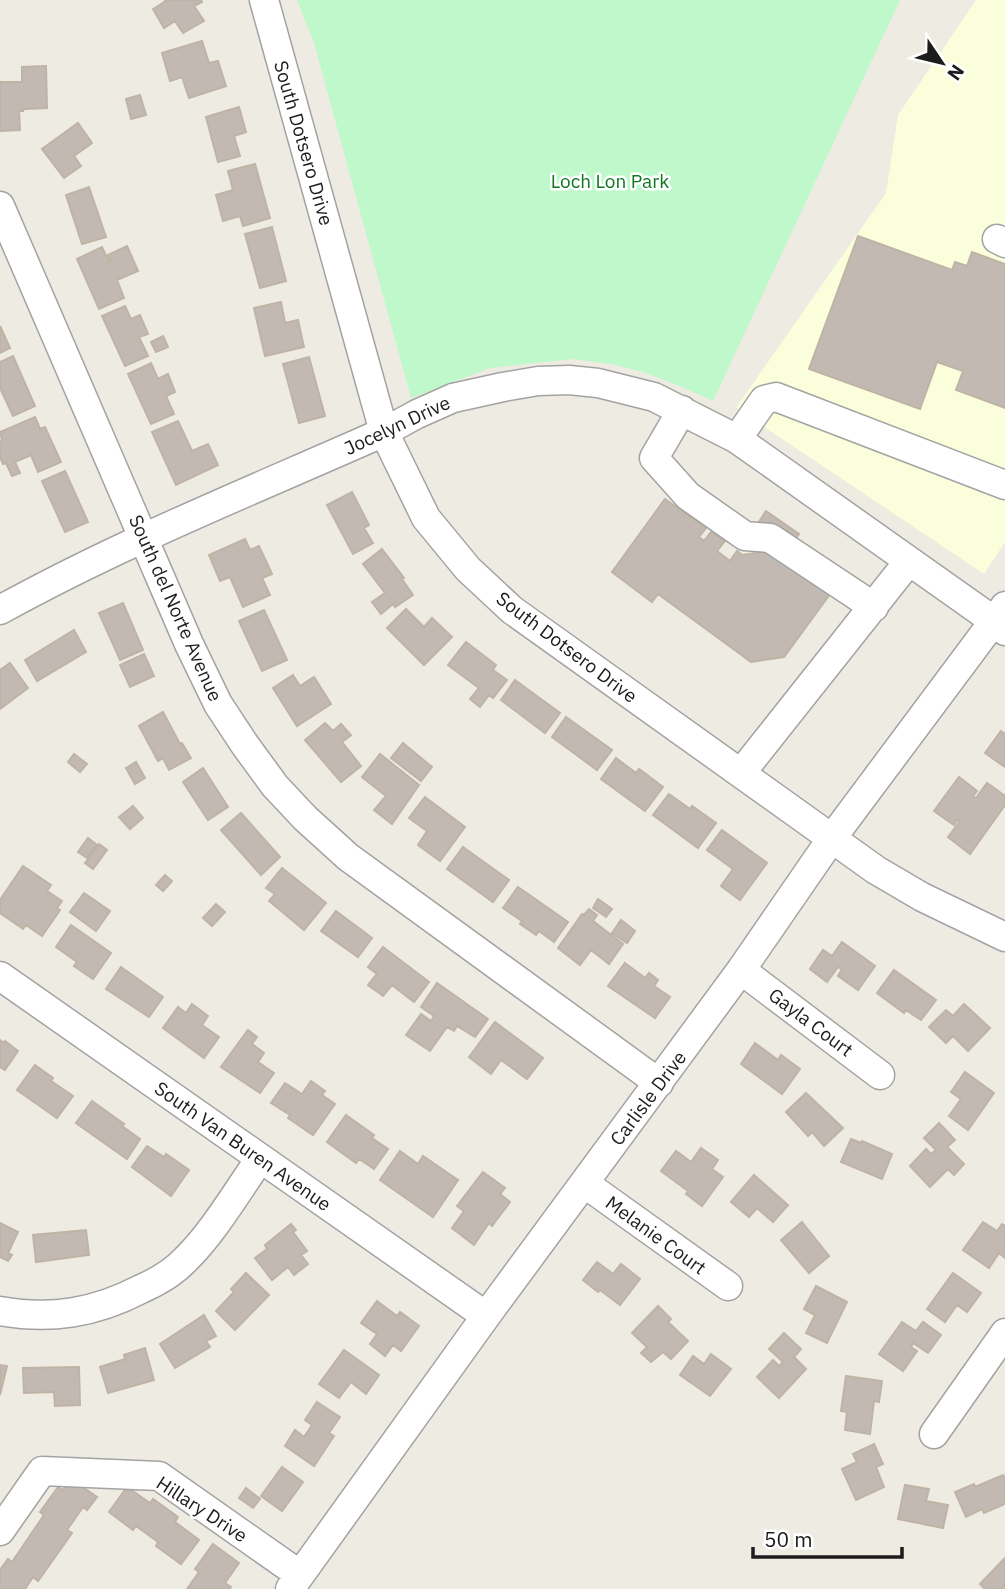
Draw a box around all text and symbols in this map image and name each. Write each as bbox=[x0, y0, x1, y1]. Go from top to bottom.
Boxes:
north arrow bbox=[907, 28, 977, 98]
street label: South Dotsero Drive bbox=[269, 58, 339, 228]
text: N bbox=[942, 60, 970, 85]
park label: Loch Lon Park bbox=[551, 169, 669, 193]
street label: Jocelyn Drive bbox=[340, 390, 454, 460]
street label: South del Norte Avenue bbox=[124, 511, 228, 705]
street label: South Dotsero Drive bbox=[492, 586, 642, 708]
street label: Gayla Court bbox=[764, 982, 858, 1062]
street label: Carlisle Drive bbox=[605, 1046, 691, 1150]
street label: South Van Buren Avenue bbox=[150, 1076, 336, 1216]
street label: Melanie Court bbox=[601, 1190, 711, 1280]
street label: Hillary Drive bbox=[152, 1471, 252, 1547]
scale bar bbox=[753, 1516, 902, 1560]
text: 50 m bbox=[764, 1525, 813, 1553]

